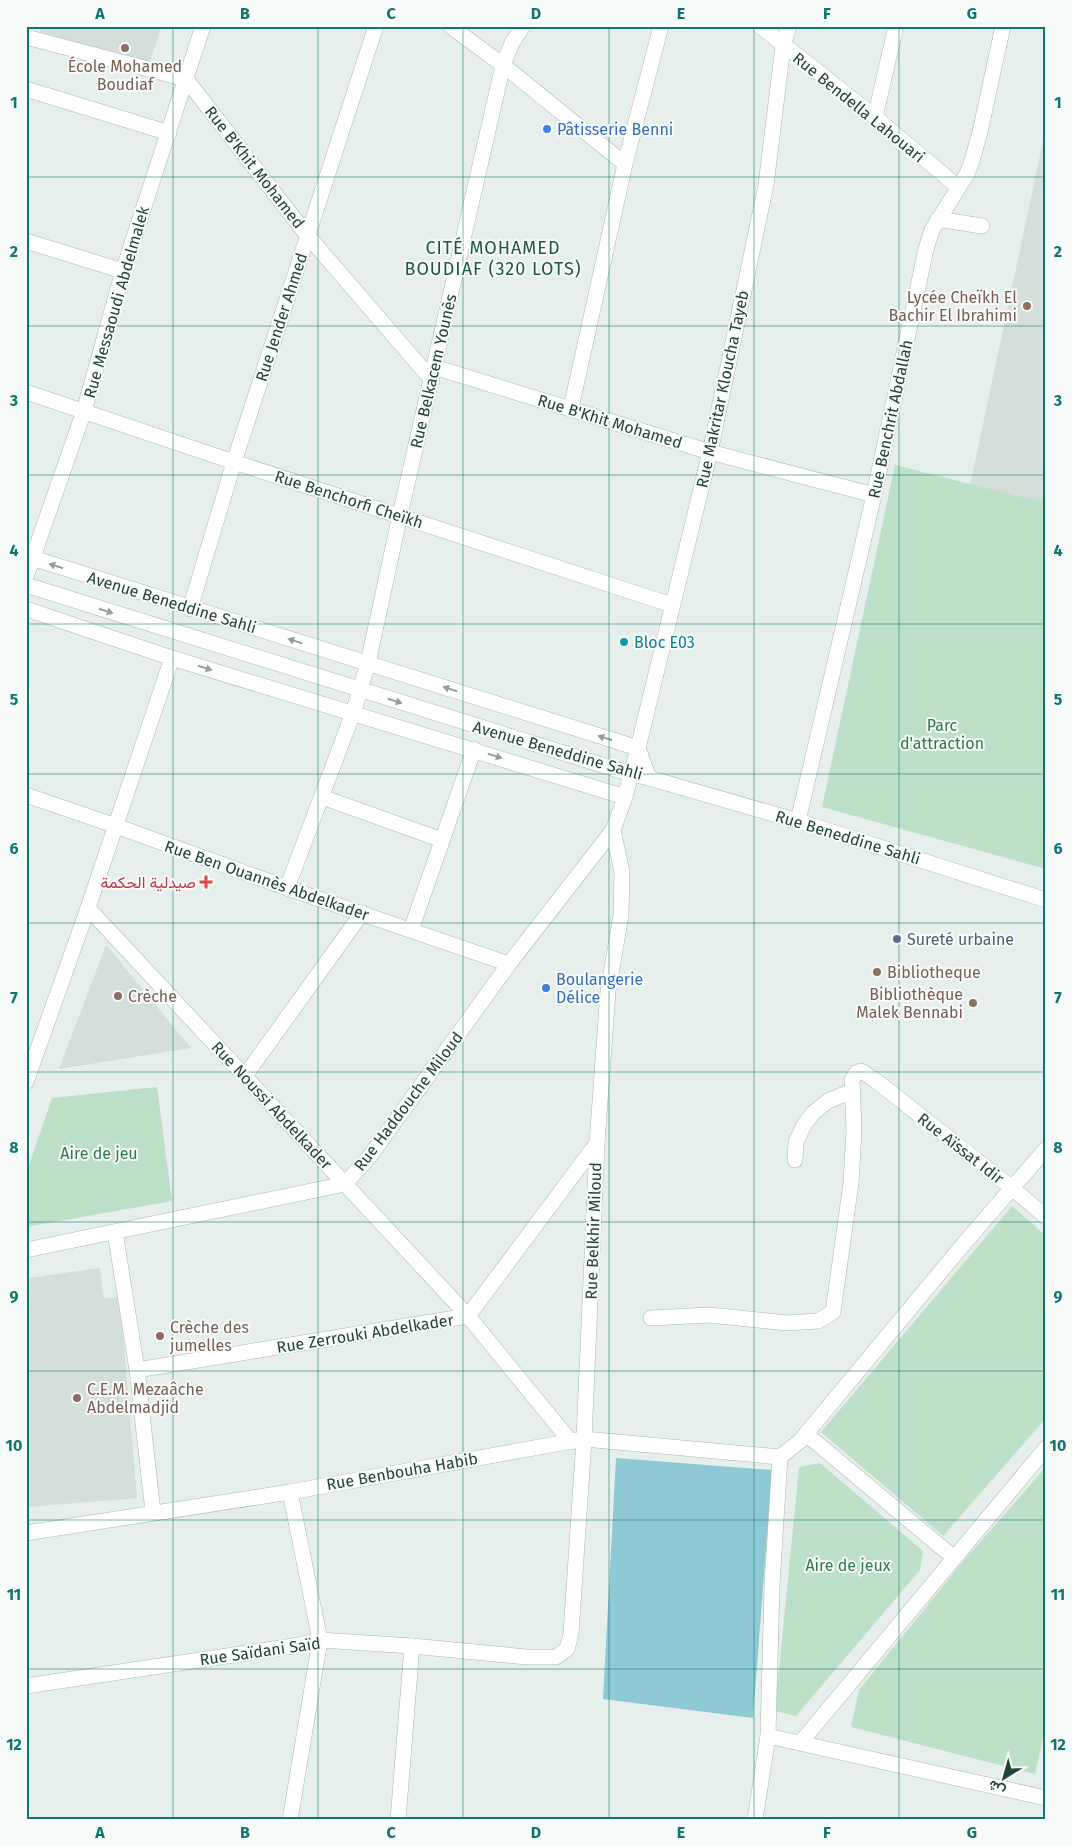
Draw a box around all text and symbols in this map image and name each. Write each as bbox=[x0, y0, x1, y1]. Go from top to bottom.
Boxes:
text: A bbox=[94, 4, 105, 23]
text: B bbox=[240, 4, 250, 23]
text: C bbox=[386, 4, 396, 23]
text: D bbox=[531, 4, 541, 23]
text: E bbox=[677, 4, 685, 23]
text: F bbox=[823, 4, 831, 23]
text: G bbox=[967, 4, 977, 23]
marker: École Mohamed Boudiaf bbox=[119, 42, 131, 54]
street label: Rue Bendella Lahouari bbox=[789, 48, 928, 166]
place label: École Mohamed Boudiaf bbox=[68, 56, 182, 94]
text: 1 bbox=[10, 93, 18, 112]
text: 1 bbox=[1054, 93, 1062, 112]
street label: Rue B'Khit Mohamed bbox=[201, 102, 308, 232]
place label: Pâtisserie Benni bbox=[557, 120, 673, 139]
marker: Pâtisserie Benni bbox=[541, 123, 553, 135]
street label: Rue Messaoudi Abdelmalek bbox=[80, 203, 153, 400]
district label: CITÉ MOHAMED BOUDIAF (320 LOTS) bbox=[404, 236, 582, 280]
text: 2 bbox=[10, 242, 18, 261]
text: 2 bbox=[1054, 242, 1062, 261]
street label: Rue Jender Ahmed bbox=[252, 250, 311, 384]
place label: Lycée Cheïkh El Bachir El Ibrahimi bbox=[889, 288, 1017, 325]
street label: Rue Makritar Kloucha Tayeb bbox=[692, 289, 753, 490]
street label: Rue Belkacem Younès bbox=[406, 292, 460, 450]
marker: Lycée Cheïkh El Bachir El Ibrahimi bbox=[1021, 300, 1033, 312]
street label: Rue Benchrit Abdallah bbox=[864, 338, 917, 500]
street label: Rue B'Khit Mohamed bbox=[535, 390, 684, 453]
text: 3 bbox=[9, 391, 18, 410]
text: 3 bbox=[1053, 391, 1062, 410]
street label: Rue Benchorfi Cheïkh bbox=[272, 466, 425, 532]
text: 4 bbox=[9, 541, 19, 560]
text: 4 bbox=[1053, 541, 1063, 560]
one-way arrow bbox=[49, 562, 64, 569]
street label: Avenue Beneddine Sahli bbox=[85, 568, 259, 637]
one-way arrow bbox=[99, 607, 114, 615]
place label: Bloc E03 bbox=[634, 633, 695, 652]
one-way arrow bbox=[287, 636, 302, 644]
marker: Bloc E03 bbox=[618, 636, 630, 648]
one-way arrow bbox=[198, 665, 213, 673]
one-way arrow bbox=[442, 685, 457, 693]
text: 5 bbox=[10, 690, 19, 709]
text: 5 bbox=[1054, 690, 1063, 709]
one-way arrow bbox=[388, 697, 403, 705]
park label: Parc d'attraction bbox=[900, 716, 984, 753]
street label: Avenue Beneddine Sahli bbox=[471, 717, 645, 784]
one-way arrow bbox=[597, 733, 612, 741]
one-way arrow bbox=[488, 752, 503, 760]
street label: Rue Beneddine Sahli bbox=[773, 806, 923, 869]
street label: Rue Ben Ouannès Abdelkader bbox=[162, 836, 372, 925]
text: 6 bbox=[9, 839, 19, 858]
text: 6 bbox=[1053, 839, 1063, 858]
place label: صيدلية الحكمة bbox=[100, 873, 196, 892]
marker: صيدلية الحكمة bbox=[200, 876, 212, 888]
place label: Sureté urbaine bbox=[907, 930, 1014, 949]
marker: Sureté urbaine bbox=[891, 933, 903, 945]
place label: Bibliotheque bbox=[887, 963, 981, 982]
marker: Bibliotheque bbox=[871, 966, 883, 978]
place label: Boulangerie Délice bbox=[556, 970, 643, 1007]
marker: Boulangerie Délice bbox=[540, 982, 552, 994]
place label: Bibliothèque Malek Bennabi bbox=[856, 985, 963, 1022]
place label: Crèche bbox=[128, 987, 177, 1006]
text: 7 bbox=[10, 988, 18, 1007]
text: 7 bbox=[1054, 988, 1062, 1007]
marker: Crèche bbox=[112, 990, 124, 1002]
marker: Bibliothèque Malek Bennabi bbox=[967, 997, 979, 1009]
street label: Rue Haddouche Miloud bbox=[350, 1028, 467, 1175]
street label: Rue Noussi Abdelkader bbox=[207, 1037, 336, 1174]
street label: Rue Aïssat Idir bbox=[914, 1109, 1008, 1188]
text: 8 bbox=[9, 1138, 19, 1157]
text: 8 bbox=[1053, 1138, 1063, 1157]
park label: Aire de jeu bbox=[60, 1144, 138, 1163]
street label: Rue Belkhir Miloud bbox=[582, 1162, 605, 1300]
text: 9 bbox=[10, 1287, 19, 1306]
text: 9 bbox=[1054, 1287, 1063, 1306]
street label: Rue Zerrouki Abdelkader bbox=[275, 1310, 456, 1357]
place label: Crèche des jumelles bbox=[169, 1318, 249, 1355]
marker: Crèche des jumelles bbox=[154, 1330, 166, 1342]
place label: C.E.M. Mezaâche Abdelmadjid bbox=[87, 1380, 204, 1417]
marker: C.E.M. Mezaâche Abdelmadjid bbox=[71, 1392, 83, 1404]
text: 10 bbox=[6, 1436, 22, 1455]
text: 10 bbox=[1050, 1436, 1066, 1455]
street label: Rue Benbouha Habib bbox=[325, 1449, 479, 1494]
park label: Aire de jeux bbox=[805, 1556, 891, 1575]
text: 11 bbox=[7, 1585, 21, 1604]
text: 11 bbox=[1051, 1585, 1065, 1604]
street label: Rue Saïdani Saïd bbox=[198, 1634, 322, 1669]
text: 12 bbox=[6, 1735, 22, 1754]
text: 12 bbox=[1050, 1735, 1066, 1754]
north arrow bbox=[980, 1754, 1030, 1804]
text: ش bbox=[985, 1776, 1008, 1800]
text: A bbox=[94, 1823, 105, 1842]
text: B bbox=[240, 1823, 250, 1842]
text: C bbox=[386, 1823, 396, 1842]
text: D bbox=[531, 1823, 541, 1842]
text: E bbox=[677, 1823, 685, 1842]
text: F bbox=[823, 1823, 831, 1842]
text: G bbox=[967, 1823, 977, 1842]

